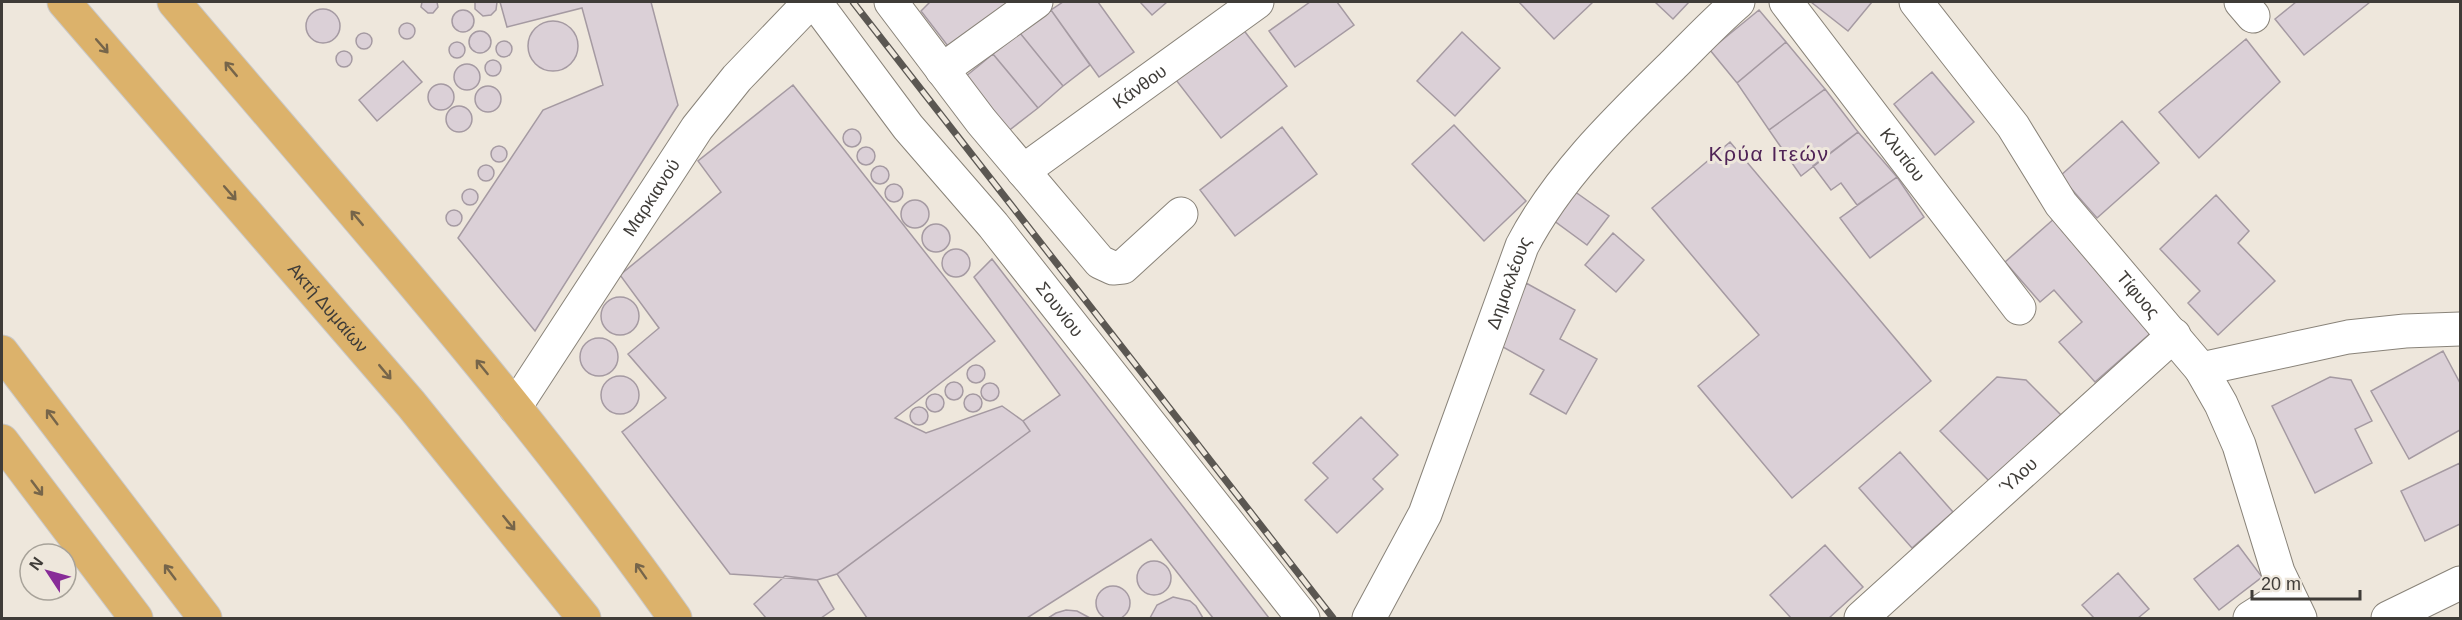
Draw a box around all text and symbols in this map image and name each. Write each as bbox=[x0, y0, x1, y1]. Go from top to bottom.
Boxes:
one-way arrow bbox=[95, 38, 109, 53]
street label: Κάνθου bbox=[1109, 61, 1170, 113]
one-way arrow bbox=[224, 62, 238, 77]
street label: Κλυτίου bbox=[1876, 124, 1929, 185]
district label: Κρύα Ιτεών bbox=[1709, 142, 1829, 165]
street label: Μαρκιανού bbox=[619, 155, 684, 240]
one-way arrow bbox=[223, 185, 236, 201]
one-way arrow bbox=[350, 211, 364, 226]
street label: Δημοκλέους bbox=[1483, 233, 1535, 332]
street label: Ακτή Δυμαίων bbox=[284, 259, 372, 357]
street label: Τίφυος bbox=[2112, 267, 2164, 322]
street label: Σουνίου bbox=[1032, 278, 1087, 341]
one-way arrow bbox=[476, 359, 489, 375]
one-way arrow bbox=[378, 364, 392, 379]
one-way arrow bbox=[45, 409, 58, 425]
street label: Ύλου bbox=[1995, 454, 2041, 498]
one-way arrow bbox=[31, 479, 43, 495]
one-way arrow bbox=[502, 515, 515, 531]
north arrow bbox=[18, 542, 78, 602]
text: N bbox=[26, 554, 47, 573]
one-way arrow bbox=[635, 563, 647, 579]
scale bar bbox=[2252, 563, 2360, 601]
one-way arrow bbox=[164, 564, 177, 580]
text: 20 m bbox=[2261, 574, 2301, 594]

